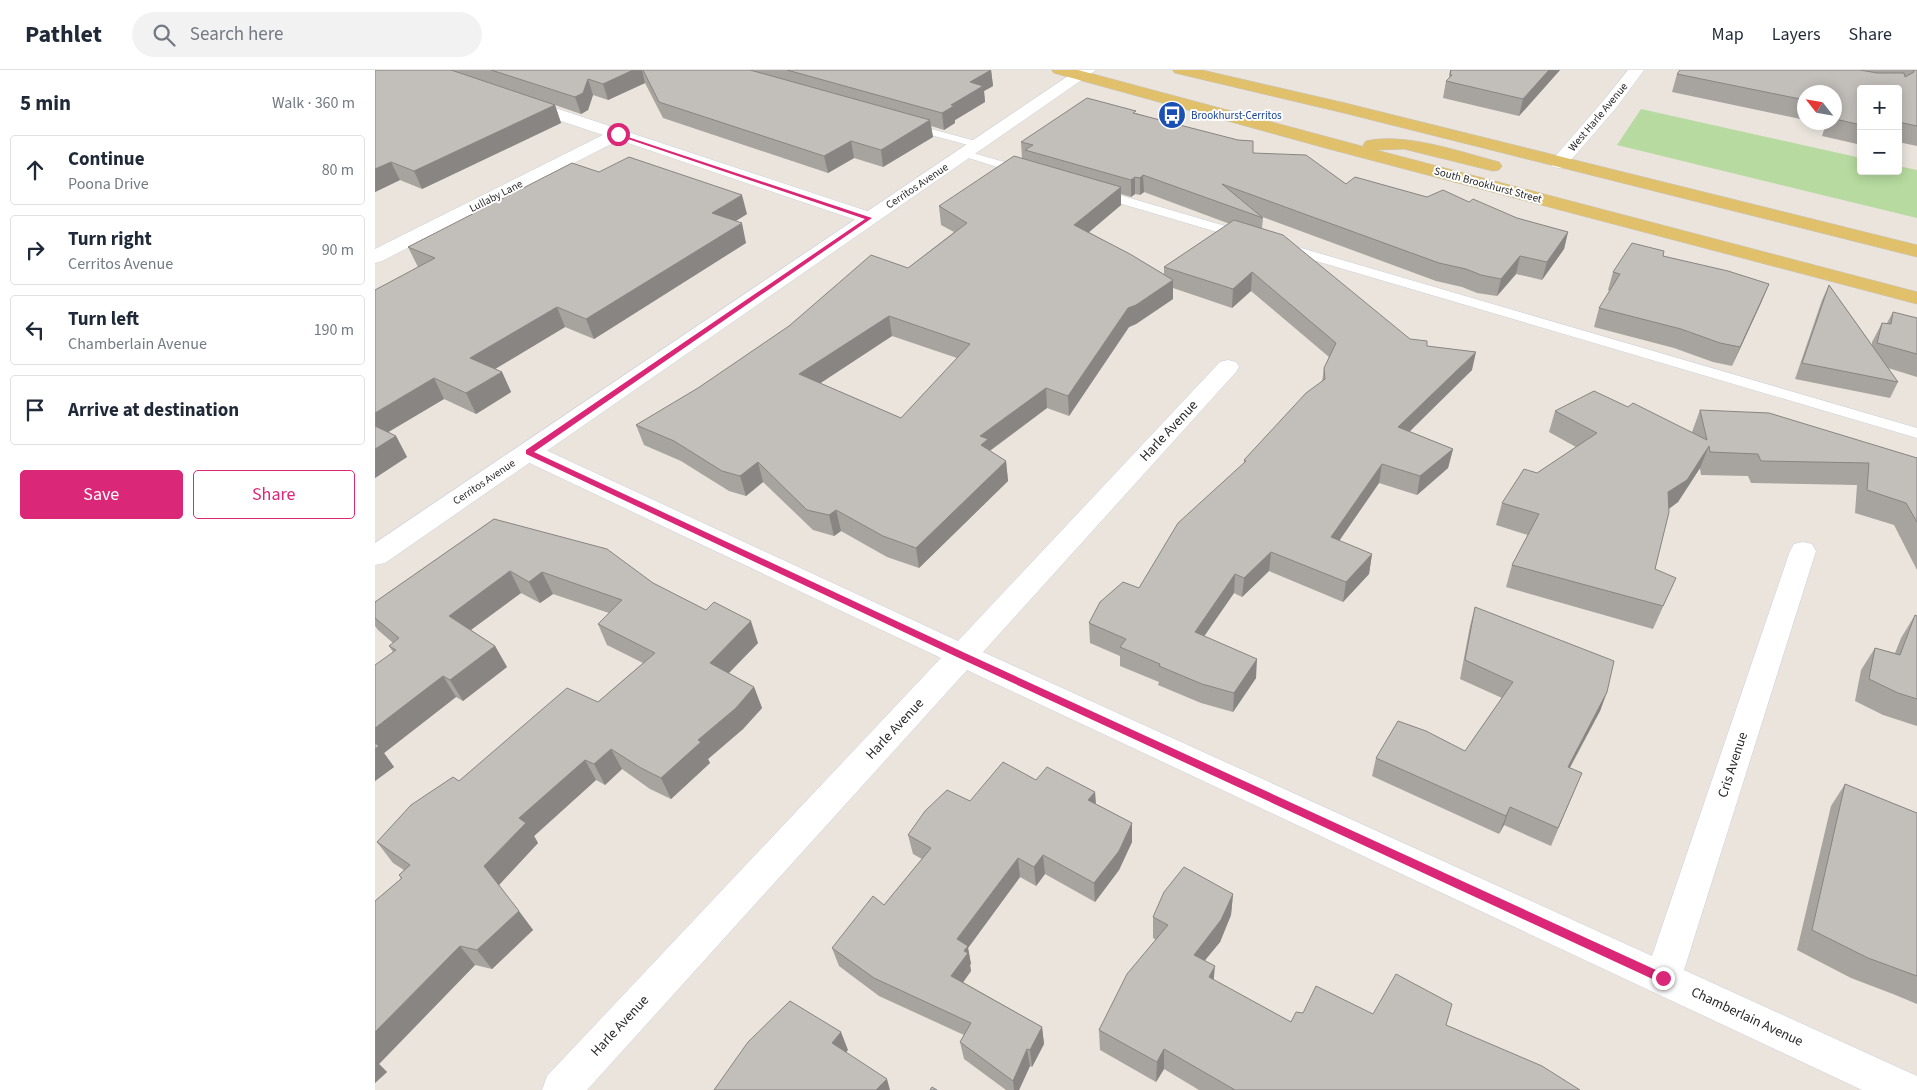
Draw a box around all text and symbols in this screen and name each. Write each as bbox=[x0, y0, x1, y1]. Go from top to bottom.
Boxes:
search box bbox=[132, 12, 482, 57]
text: Pathlet bbox=[25, 17, 102, 52]
icon: search bbox=[150, 21, 178, 49]
text: Search here bbox=[190, 21, 284, 48]
text: Map bbox=[1712, 22, 1744, 47]
text: Layers bbox=[1772, 22, 1821, 47]
text: Share bbox=[1849, 22, 1892, 47]
street label: West Harle Avenue bbox=[1565, 79, 1632, 154]
north arrow bbox=[1797, 85, 1842, 130]
map controls bbox=[1857, 85, 1902, 175]
button: + bbox=[1857, 85, 1902, 130]
text: 5 min bbox=[20, 88, 71, 118]
text: Walk · 360 m bbox=[272, 92, 355, 114]
bus stop icon: Brookhurst-Cerritos bbox=[1157, 100, 1187, 130]
place label: Brookhurst-Cerritos bbox=[1191, 108, 1282, 123]
route start bbox=[607, 123, 630, 146]
button: − bbox=[1857, 130, 1902, 175]
text: Continue bbox=[68, 146, 145, 173]
icon: ahead bbox=[21, 156, 49, 184]
text: 80 m bbox=[322, 159, 354, 181]
street label: Cerritos Avenue bbox=[883, 159, 952, 212]
street label: South Brookhurst Street bbox=[1433, 163, 1544, 207]
text: Poona Drive bbox=[68, 173, 149, 195]
street label: Lullaby Lane bbox=[467, 176, 526, 216]
text: Turn right bbox=[68, 226, 152, 253]
icon: right bbox=[21, 236, 49, 264]
text: 90 m bbox=[322, 239, 354, 261]
text: Cerritos Avenue bbox=[68, 253, 173, 275]
text: Turn left bbox=[68, 306, 139, 333]
icon: left bbox=[21, 316, 49, 344]
text: 190 m bbox=[314, 319, 354, 341]
text: Chamberlain Avenue bbox=[68, 333, 207, 355]
icon: arrive bbox=[21, 396, 49, 424]
street label: Harle Avenue bbox=[1135, 396, 1203, 466]
text: Arrive at destination bbox=[68, 397, 239, 424]
street label: Cerritos Avenue bbox=[450, 455, 519, 508]
button: Save bbox=[20, 470, 183, 519]
button: Share bbox=[193, 470, 355, 519]
street label: Harle Avenue bbox=[861, 694, 929, 764]
street label: Cris Avenue bbox=[1713, 729, 1753, 800]
route end bbox=[1652, 967, 1675, 990]
street label: Chamberlain Avenue bbox=[1688, 982, 1806, 1052]
street label: Harle Avenue bbox=[586, 991, 654, 1061]

